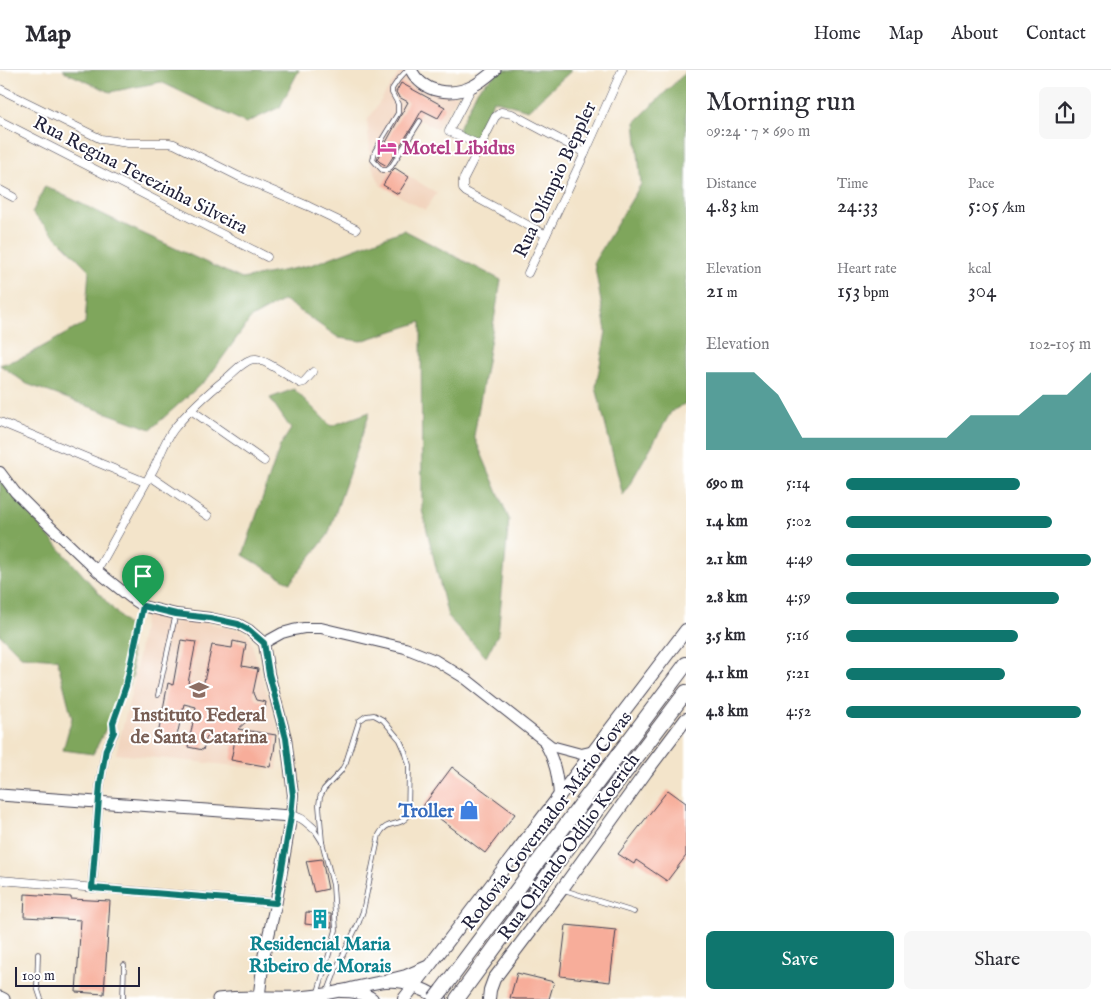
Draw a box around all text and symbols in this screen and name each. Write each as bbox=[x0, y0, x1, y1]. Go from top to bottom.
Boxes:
text: Map bbox=[25, 19, 71, 50]
text: Home bbox=[814, 23, 861, 46]
text: Map bbox=[889, 23, 923, 46]
text: About bbox=[951, 23, 998, 46]
text: Contact bbox=[1026, 23, 1086, 46]
text: Morning run bbox=[706, 85, 856, 120]
button: share bbox=[1039, 87, 1091, 139]
street label: Rua Olímpio Beppler bbox=[509, 98, 603, 262]
street label: Rua Regina Terezinha Silveira bbox=[29, 111, 252, 241]
text: 09:24 · 7 × 690 m bbox=[706, 122, 810, 142]
hotel icon: Motel Libidus bbox=[376, 136, 398, 158]
place label: Motel Libidus bbox=[402, 137, 515, 161]
text: Distance bbox=[706, 175, 757, 193]
text: Time bbox=[837, 175, 868, 193]
text: Pace bbox=[968, 175, 995, 193]
text: 4.83 bbox=[706, 193, 737, 220]
text: 24:33 bbox=[837, 193, 878, 220]
text: 5:05 bbox=[968, 193, 999, 220]
text: km bbox=[737, 199, 759, 217]
text: /km bbox=[999, 199, 1025, 217]
text: Elevation bbox=[706, 260, 762, 278]
text: Heart rate bbox=[837, 260, 897, 278]
text: kcal bbox=[968, 260, 991, 278]
text: 21 bbox=[706, 278, 724, 305]
text: 153 bbox=[837, 278, 860, 305]
text: 304 bbox=[968, 278, 996, 305]
text: m bbox=[724, 284, 738, 302]
text: bpm bbox=[860, 284, 889, 302]
text: Elevation bbox=[706, 335, 769, 355]
text: 102–105 m bbox=[1029, 335, 1091, 355]
text: 690 m bbox=[706, 474, 743, 494]
text: 5:14 bbox=[786, 474, 810, 494]
text: 1.4 km bbox=[706, 512, 748, 532]
text: 5:02 bbox=[786, 512, 811, 532]
text: 2.1 km bbox=[706, 550, 747, 570]
text: 4:49 bbox=[786, 550, 813, 570]
pin bbox=[122, 555, 164, 606]
icon: arrive bbox=[129, 562, 157, 590]
text: 2.8 km bbox=[706, 588, 748, 608]
text: 4:59 bbox=[786, 588, 811, 608]
text: 3.5 km bbox=[706, 626, 746, 646]
text: 5:16 bbox=[786, 626, 809, 646]
text: 4.1 km bbox=[706, 664, 748, 684]
text: 5:21 bbox=[786, 664, 809, 684]
school or university icon: Instituto Federal de Santa Catarina bbox=[188, 679, 210, 701]
text: 4.8 km bbox=[706, 702, 748, 722]
text: 4:52 bbox=[786, 702, 811, 722]
place label: Instituto Federal de Santa Catarina bbox=[131, 704, 268, 750]
street label: Rodovia Governador Mário Covas bbox=[457, 707, 638, 936]
street label: Rua Orlando Odílio Koerich bbox=[494, 749, 646, 946]
shop icon: Troller bbox=[458, 799, 480, 821]
place label: Troller bbox=[397, 800, 455, 824]
building icon: Residencial Maria Ribeiro de Morais bbox=[309, 908, 331, 930]
button: Save bbox=[706, 931, 894, 989]
button: Share bbox=[904, 931, 1091, 989]
place label: Residencial Maria Ribeiro de Morais bbox=[249, 933, 392, 979]
scale bar bbox=[15, 964, 140, 987]
text: 100 m bbox=[22, 967, 55, 985]

